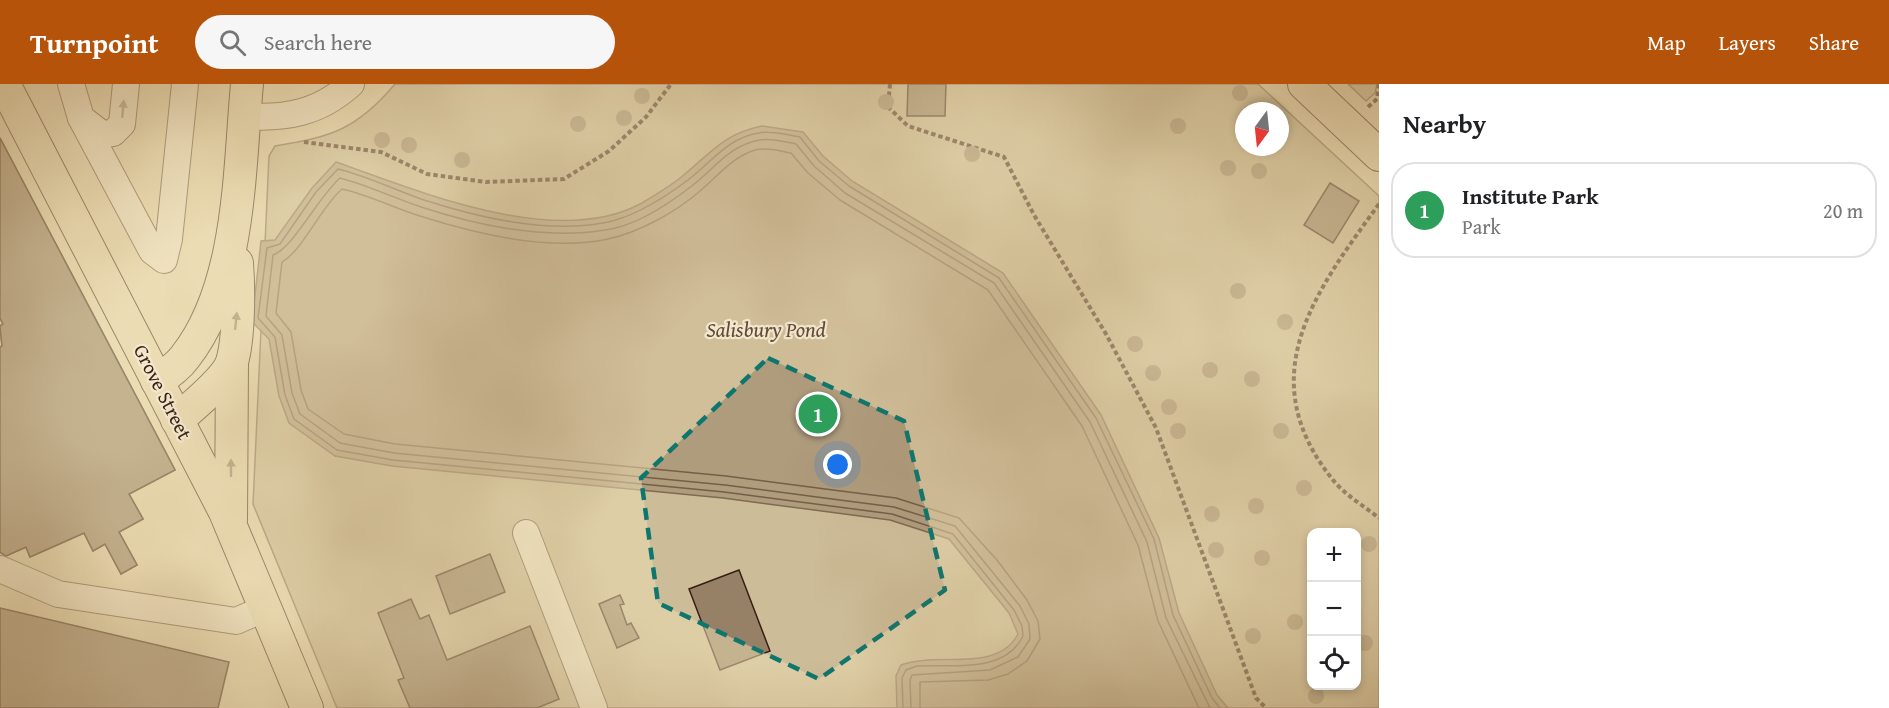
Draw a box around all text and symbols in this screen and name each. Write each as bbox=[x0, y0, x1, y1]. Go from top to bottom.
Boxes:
search box bbox=[195, 15, 615, 69]
text: Turnpoint bbox=[30, 22, 159, 63]
icon: search bbox=[216, 26, 249, 59]
text: Search here bbox=[264, 26, 372, 58]
text: Map bbox=[1647, 27, 1686, 58]
text: Layers bbox=[1719, 27, 1776, 58]
text: Share bbox=[1809, 27, 1859, 58]
one-way arrow bbox=[118, 100, 128, 119]
north arrow bbox=[1235, 102, 1289, 156]
text: Nearby bbox=[1403, 104, 1486, 143]
text: Institute Park bbox=[1462, 180, 1599, 212]
text: 1 bbox=[1419, 196, 1430, 225]
text: 20 m bbox=[1823, 196, 1863, 225]
text: Park bbox=[1462, 212, 1501, 241]
one-way arrow bbox=[231, 311, 241, 330]
water label: Salisbury Pond bbox=[706, 314, 826, 345]
street label: Grove Street bbox=[127, 339, 200, 444]
pin: 1 bbox=[798, 392, 838, 436]
your location bbox=[823, 450, 852, 479]
one-way arrow bbox=[226, 459, 236, 478]
map controls bbox=[1307, 528, 1361, 690]
button: + bbox=[1307, 528, 1361, 582]
button: − bbox=[1307, 582, 1361, 636]
button: locate bbox=[1307, 636, 1361, 690]

